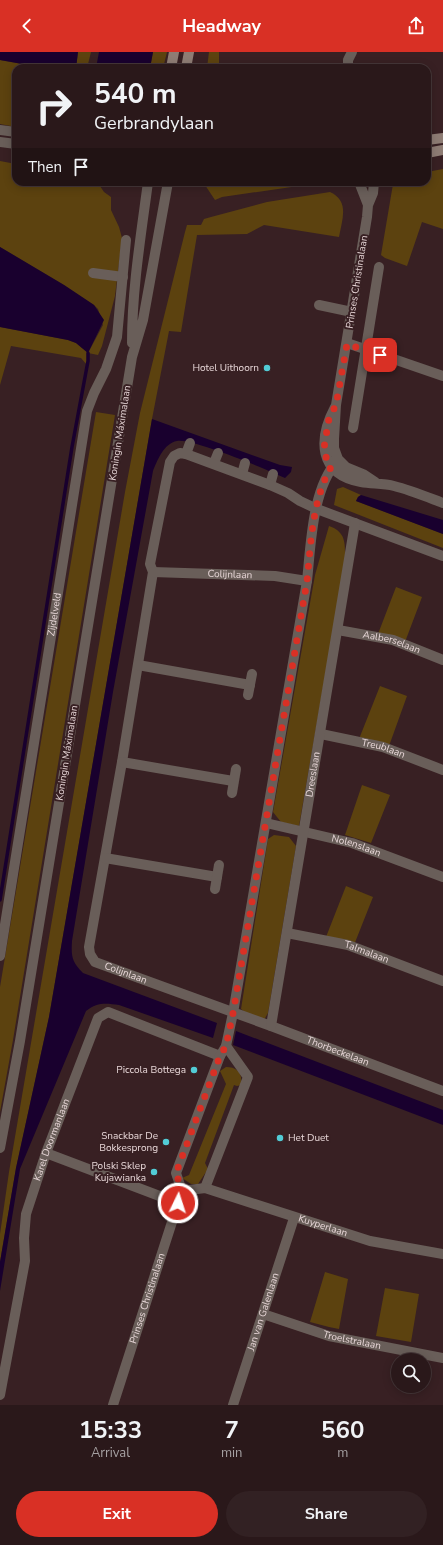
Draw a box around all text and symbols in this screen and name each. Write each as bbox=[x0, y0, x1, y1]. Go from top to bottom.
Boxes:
text: Headway bbox=[182, 14, 261, 38]
icon: back bbox=[16, 15, 38, 37]
icon: share bbox=[405, 15, 427, 37]
text: 540 m bbox=[94, 75, 177, 113]
icon: right bbox=[28, 80, 80, 132]
text: Gerbrandylaan bbox=[94, 111, 214, 135]
icon: arrive bbox=[70, 156, 92, 178]
text: Then bbox=[28, 157, 62, 177]
street label: Prinses Christinalaan bbox=[343, 234, 371, 330]
pin bbox=[363, 338, 397, 372]
icon: arrive bbox=[369, 344, 391, 366]
place label: Hotel Uithoorn bbox=[192, 361, 259, 375]
marker: Hotel Uithoorn bbox=[262, 363, 272, 373]
street label: Koningin Máximalaan bbox=[106, 384, 134, 482]
street label: Colijnlaan bbox=[207, 567, 252, 582]
street label: Zijdelveld bbox=[44, 591, 65, 637]
street label: Aalberselaan bbox=[361, 628, 422, 657]
street label: Koningin Máximalaan bbox=[53, 704, 81, 802]
street label: Treublaan bbox=[360, 736, 407, 762]
street label: Dreeslaan bbox=[302, 751, 324, 798]
street label: Nolenslaan bbox=[330, 831, 383, 860]
street label: Talmalaan bbox=[343, 937, 391, 967]
street label: Colijnlaan bbox=[102, 959, 149, 987]
street label: Thorbeckelaan bbox=[304, 1033, 371, 1069]
place label: Piccola Bottega bbox=[116, 1063, 186, 1077]
marker: Piccola Bottega bbox=[189, 1065, 199, 1075]
street label: Karel Doormanlaan bbox=[30, 1096, 73, 1183]
place label: Snackbar De Bokkesprong bbox=[99, 1129, 158, 1155]
place label: Het Duet bbox=[288, 1131, 329, 1145]
marker: Het Duet bbox=[275, 1133, 285, 1143]
marker: Snackbar De Bokkesprong bbox=[161, 1137, 171, 1147]
place label: Polski Sklep Kujawianka bbox=[92, 1159, 146, 1185]
marker: Polski Sklep Kujawianka bbox=[149, 1167, 159, 1177]
position arrow bbox=[157, 1182, 199, 1224]
street label: Kuyperlaan bbox=[296, 1211, 349, 1240]
street label: Prinses Christinalaan bbox=[126, 1251, 169, 1346]
street label: Jan van Galenlaan bbox=[244, 1271, 283, 1354]
street label: Troelstralaan bbox=[321, 1327, 382, 1353]
map controls bbox=[391, 1353, 431, 1393]
button: search bbox=[391, 1353, 431, 1393]
text: 15:33 bbox=[79, 1414, 142, 1446]
text: 7 bbox=[224, 1414, 239, 1446]
text: 560 bbox=[321, 1414, 364, 1446]
text: Arrival bbox=[91, 1444, 130, 1462]
text: min bbox=[221, 1444, 242, 1462]
text: m bbox=[337, 1444, 348, 1462]
button: Exit bbox=[16, 1491, 218, 1537]
button: Share bbox=[226, 1491, 427, 1537]

